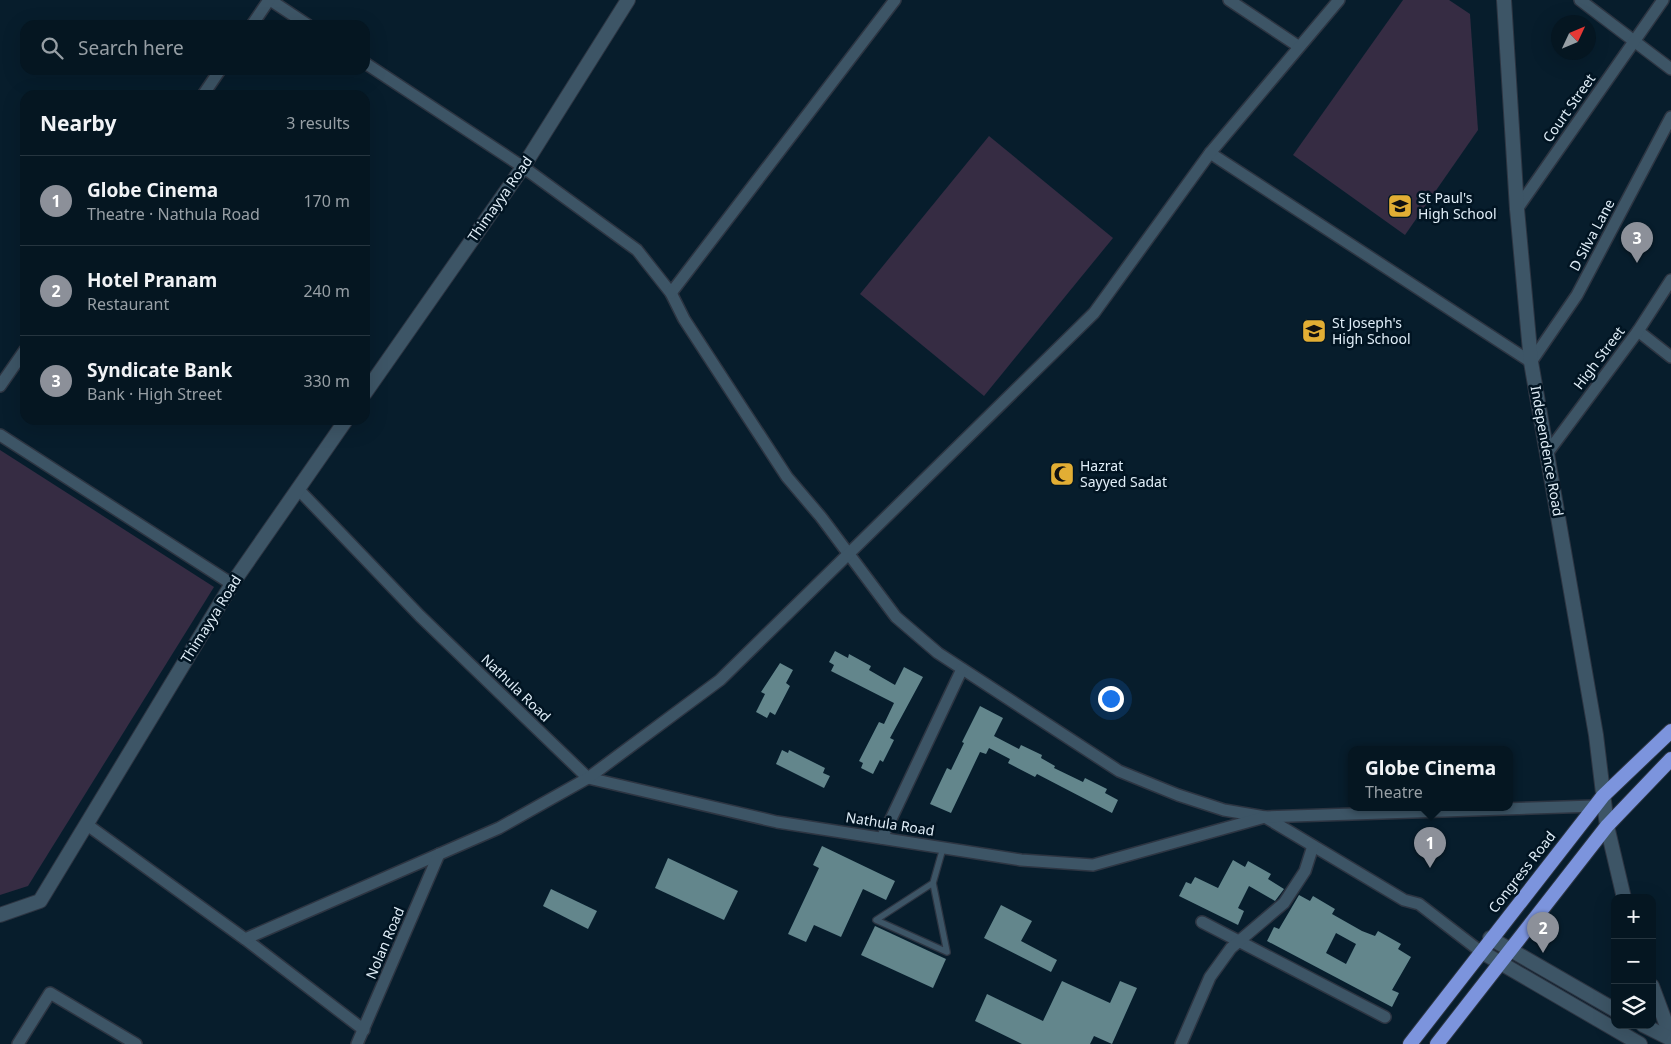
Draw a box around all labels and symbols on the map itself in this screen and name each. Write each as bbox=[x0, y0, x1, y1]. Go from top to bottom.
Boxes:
north arrow bbox=[1551, 15, 1596, 60]
street label: Court Street bbox=[1538, 70, 1599, 146]
street label: Thimayya Road bbox=[463, 152, 536, 245]
place label: St Paul's High School bbox=[1418, 188, 1497, 223]
school or university icon: St Paul's High School bbox=[1387, 193, 1413, 219]
street label: D Silva Lane bbox=[1565, 195, 1619, 274]
pin: 3 bbox=[1621, 222, 1653, 263]
place label: St Joseph's High School bbox=[1332, 313, 1411, 348]
school or university icon: St Joseph's High School bbox=[1301, 318, 1327, 344]
street label: High Street bbox=[1569, 322, 1628, 393]
street label: Independence Road bbox=[1527, 384, 1568, 518]
place label: Hazrat Sayyed Sadat bbox=[1080, 456, 1167, 491]
mosque icon: Hazrat Sayyed Sadat bbox=[1049, 461, 1075, 487]
street label: Thimayya Road bbox=[176, 571, 245, 666]
street label: Nathula Road bbox=[478, 650, 555, 726]
your location bbox=[1098, 686, 1124, 712]
street label: Nathula Road bbox=[844, 807, 936, 840]
pin: 1 bbox=[1414, 827, 1446, 868]
street label: Congress Road bbox=[1484, 827, 1559, 916]
street label: Nolan Road bbox=[361, 904, 408, 982]
pin: 2 bbox=[1527, 912, 1559, 953]

